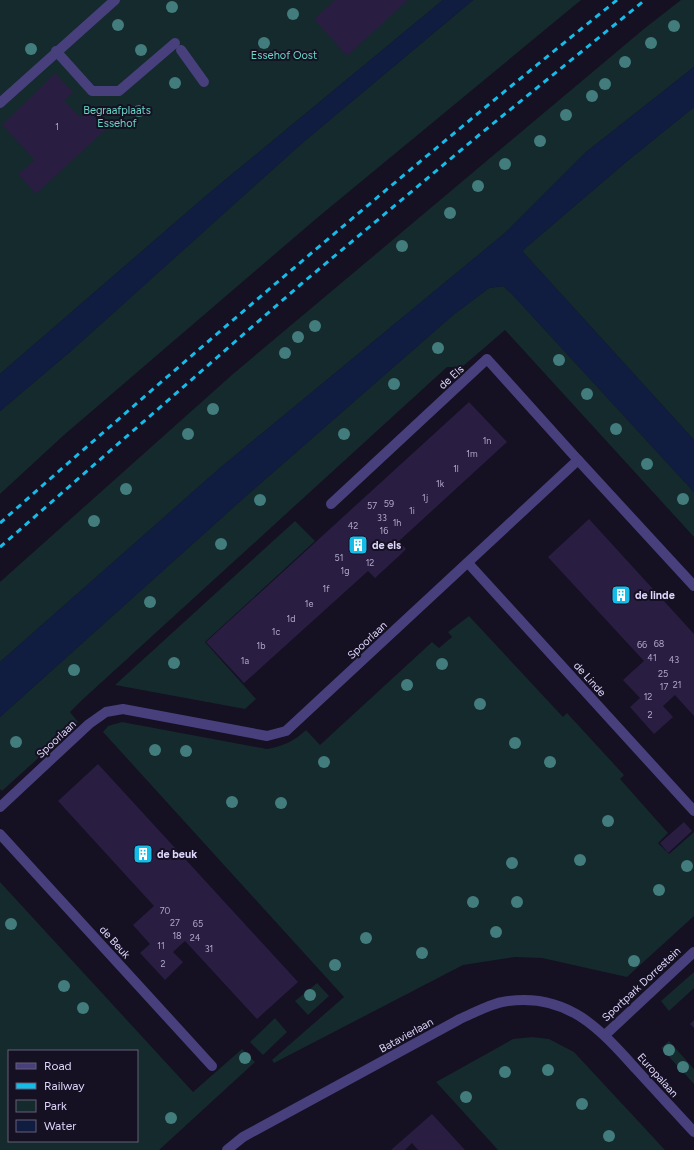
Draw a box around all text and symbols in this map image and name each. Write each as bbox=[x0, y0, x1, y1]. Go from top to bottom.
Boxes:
park label: Essehof Oost bbox=[251, 49, 317, 62]
park label: Begraafplaats Essehof bbox=[83, 104, 151, 130]
house number: 1 bbox=[55, 121, 59, 132]
street label: de Els bbox=[436, 363, 467, 392]
house number: 1n bbox=[483, 435, 491, 446]
house number: 1m bbox=[466, 448, 478, 459]
house number: 1l bbox=[453, 463, 459, 474]
house number: 1k bbox=[436, 478, 445, 489]
house number: 1j bbox=[422, 492, 428, 503]
house number: 59 bbox=[384, 498, 394, 509]
house number: 57 bbox=[367, 500, 377, 511]
house number: 1i bbox=[409, 505, 415, 516]
house number: 33 bbox=[377, 512, 387, 523]
house number: 1h bbox=[393, 517, 401, 528]
house number: 42 bbox=[348, 520, 358, 531]
house number: 16 bbox=[380, 525, 388, 536]
building icon: de els bbox=[347, 534, 369, 556]
place label: de els bbox=[372, 539, 401, 552]
house number: 51 bbox=[335, 552, 343, 563]
house number: 12 bbox=[366, 557, 374, 568]
house number: 1g bbox=[340, 565, 350, 576]
house number: 1f bbox=[322, 583, 330, 594]
building icon: de linde bbox=[610, 584, 632, 606]
place label: de linde bbox=[635, 589, 675, 602]
house number: 1e bbox=[305, 598, 313, 609]
house number: 1d bbox=[287, 613, 296, 624]
street label: Spoorlaan bbox=[345, 619, 390, 662]
house number: 1c bbox=[272, 626, 280, 637]
house number: 68 bbox=[654, 638, 665, 649]
house number: 66 bbox=[637, 639, 647, 650]
house number: 1b bbox=[257, 640, 266, 651]
house number: 41 bbox=[647, 652, 657, 663]
house number: 43 bbox=[669, 654, 679, 665]
house number: 1a bbox=[241, 655, 250, 666]
street label: de Linde bbox=[571, 659, 609, 699]
house number: 25 bbox=[658, 668, 668, 679]
house number: 21 bbox=[673, 679, 681, 690]
house number: 17 bbox=[660, 681, 668, 692]
house number: 12 bbox=[644, 691, 652, 702]
house number: 2 bbox=[647, 709, 653, 720]
street label: Spoorlaan bbox=[34, 718, 79, 761]
building icon: de beuk bbox=[132, 843, 154, 865]
place label: de beuk bbox=[157, 848, 197, 861]
house number: 70 bbox=[160, 905, 171, 916]
house number: 27 bbox=[170, 917, 180, 928]
house number: 65 bbox=[193, 918, 203, 929]
street label: de Beuk bbox=[97, 923, 133, 962]
house number: 18 bbox=[172, 930, 182, 941]
house number: 24 bbox=[190, 932, 201, 943]
house number: 11 bbox=[157, 940, 165, 951]
house number: 31 bbox=[205, 943, 213, 954]
street label: Sportpark Dorrestein bbox=[599, 945, 683, 1024]
house number: 2 bbox=[160, 958, 166, 969]
street label: Batavierlaan bbox=[377, 1015, 436, 1056]
legend bbox=[8, 1050, 138, 1142]
street label: Europalaan bbox=[635, 1051, 681, 1100]
text: Road bbox=[44, 1059, 72, 1073]
text: Railway bbox=[44, 1079, 85, 1093]
text: Park bbox=[44, 1099, 67, 1113]
text: Water bbox=[44, 1119, 76, 1133]

